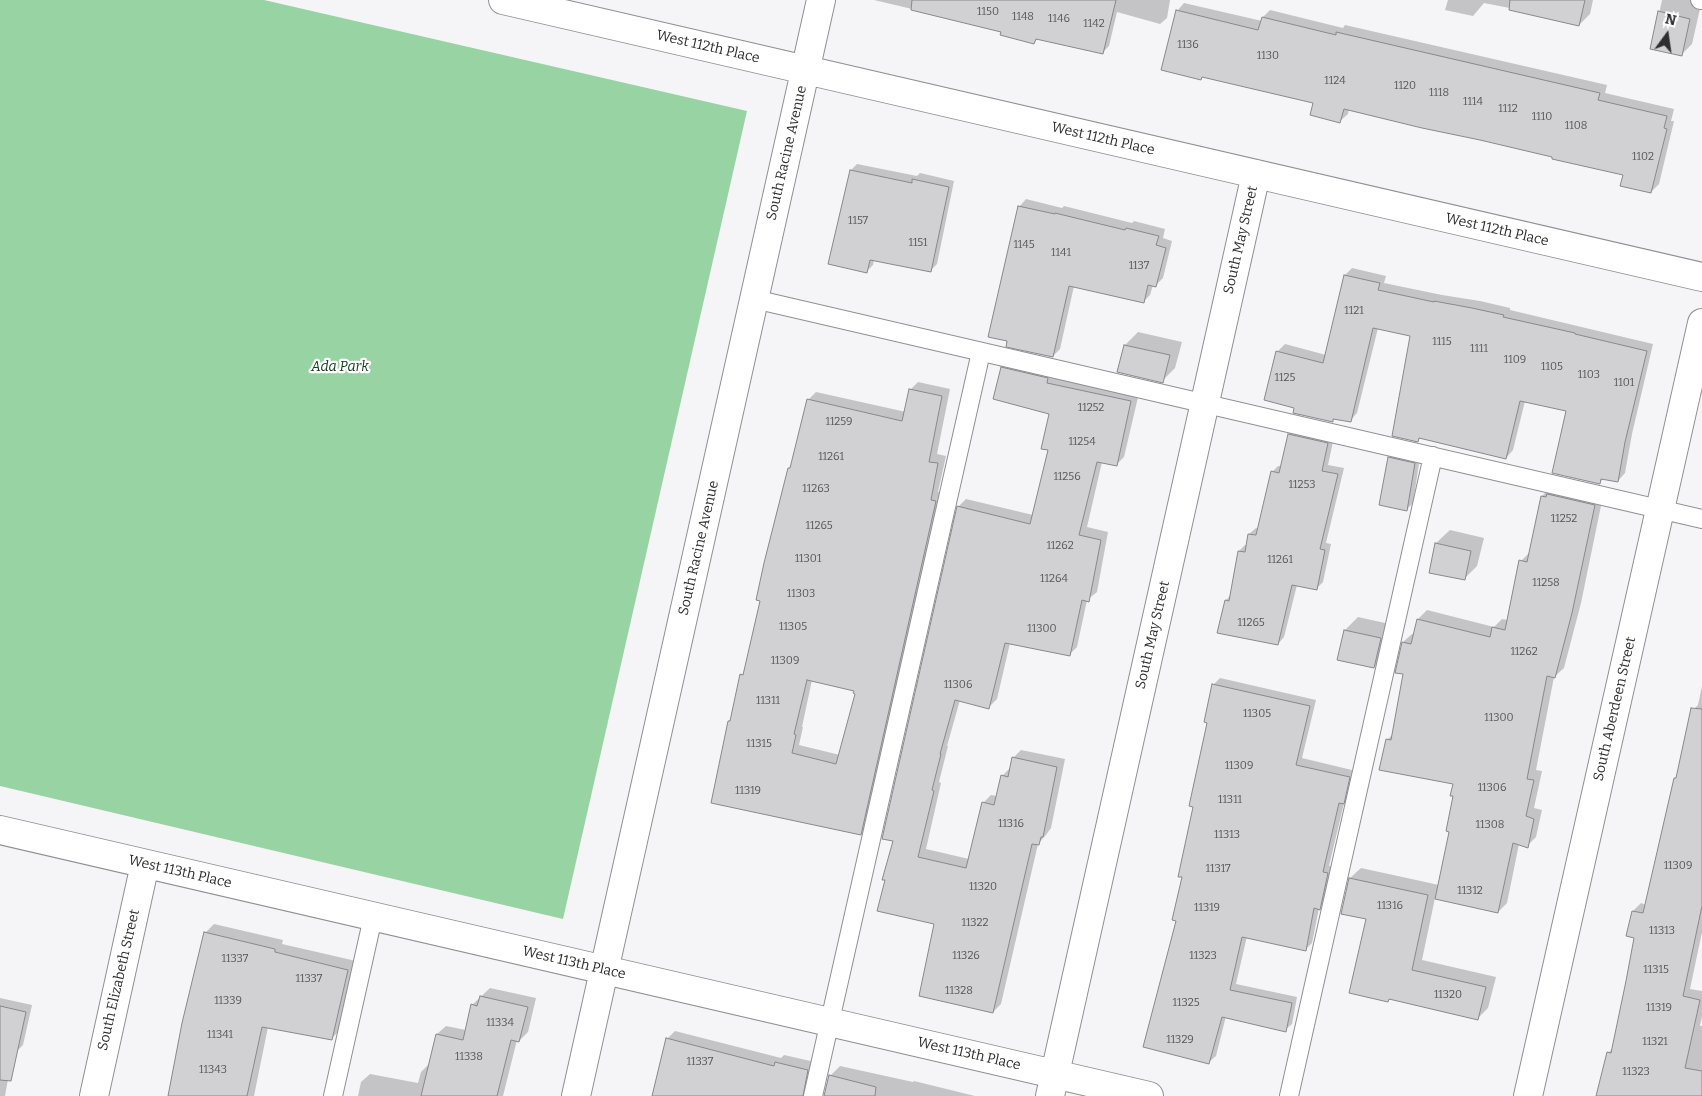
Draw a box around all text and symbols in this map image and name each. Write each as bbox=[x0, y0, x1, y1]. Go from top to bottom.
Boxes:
house number: 1150 bbox=[977, 5, 999, 19]
house number: 1148 bbox=[1012, 10, 1034, 24]
north arrow bbox=[1642, 10, 1692, 60]
text: N bbox=[1663, 10, 1678, 30]
house number: 1146 bbox=[1048, 12, 1070, 26]
house number: 1142 bbox=[1083, 17, 1105, 31]
street label: West 112th Place bbox=[655, 27, 761, 67]
house number: 1136 bbox=[1177, 38, 1199, 52]
house number: 1130 bbox=[1257, 49, 1279, 63]
house number: 1124 bbox=[1324, 74, 1346, 88]
house number: 1120 bbox=[1394, 79, 1416, 93]
street label: South Racine Avenue bbox=[763, 84, 811, 222]
house number: 1118 bbox=[1429, 86, 1449, 100]
house number: 1114 bbox=[1463, 95, 1483, 109]
house number: 1112 bbox=[1498, 102, 1518, 116]
house number: 1110 bbox=[1532, 110, 1552, 124]
street label: West 112th Place bbox=[1050, 119, 1156, 159]
house number: 1108 bbox=[1565, 119, 1587, 133]
house number: 1102 bbox=[1632, 150, 1654, 164]
street label: South May Street bbox=[1220, 184, 1262, 296]
street label: West 112th Place bbox=[1444, 210, 1550, 250]
house number: 1157 bbox=[848, 214, 868, 228]
house number: 1151 bbox=[908, 236, 928, 250]
house number: 1145 bbox=[1013, 238, 1035, 252]
house number: 1141 bbox=[1051, 246, 1071, 260]
house number: 1137 bbox=[1129, 259, 1149, 273]
house number: 1121 bbox=[1344, 304, 1364, 318]
house number: 1115 bbox=[1432, 335, 1452, 349]
house number: 1111 bbox=[1470, 342, 1488, 356]
house number: 1109 bbox=[1504, 353, 1526, 367]
park label: Ada Park bbox=[311, 359, 369, 375]
house number: 1105 bbox=[1541, 360, 1563, 374]
house number: 1103 bbox=[1578, 368, 1600, 382]
house number: 1125 bbox=[1275, 371, 1295, 385]
house number: 1101 bbox=[1614, 376, 1634, 390]
house number: 11252 bbox=[1078, 401, 1104, 415]
house number: 11259 bbox=[825, 415, 853, 429]
house number: 11254 bbox=[1068, 435, 1096, 449]
house number: 11261 bbox=[818, 450, 844, 464]
house number: 11256 bbox=[1053, 470, 1081, 484]
house number: 11253 bbox=[1289, 478, 1315, 492]
street label: South Racine Avenue bbox=[675, 479, 723, 617]
house number: 11263 bbox=[802, 482, 830, 496]
house number: 11252 bbox=[1551, 512, 1577, 526]
house number: 11265 bbox=[805, 519, 833, 533]
house number: 11262 bbox=[1046, 539, 1074, 553]
house number: 11301 bbox=[795, 552, 821, 566]
house number: 11261 bbox=[1267, 553, 1293, 567]
house number: 11264 bbox=[1040, 572, 1068, 586]
house number: 11258 bbox=[1532, 576, 1560, 590]
street label: South May Street bbox=[1132, 579, 1174, 691]
house number: 11303 bbox=[787, 587, 815, 601]
house number: 11265 bbox=[1237, 616, 1265, 630]
house number: 11305 bbox=[779, 620, 807, 634]
house number: 11300 bbox=[1027, 622, 1057, 636]
street label: South Aberdeen Street bbox=[1590, 635, 1640, 783]
house number: 11262 bbox=[1510, 645, 1538, 659]
house number: 11309 bbox=[771, 654, 799, 668]
house number: 11306 bbox=[944, 678, 972, 692]
house number: 11311 bbox=[756, 694, 780, 708]
house number: 11305 bbox=[1243, 707, 1271, 721]
house number: 11300 bbox=[1484, 711, 1514, 725]
house number: 11315 bbox=[746, 737, 772, 751]
house number: 11309 bbox=[1225, 759, 1253, 773]
house number: 11306 bbox=[1478, 781, 1506, 795]
house number: 11319 bbox=[735, 784, 761, 798]
house number: 11311 bbox=[1218, 793, 1242, 807]
house number: 11316 bbox=[998, 817, 1024, 831]
house number: 11308 bbox=[1476, 818, 1504, 832]
house number: 11313 bbox=[1214, 828, 1240, 842]
street label: West 113th Place bbox=[127, 852, 233, 892]
house number: 11309 bbox=[1664, 859, 1692, 873]
house number: 11317 bbox=[1205, 862, 1231, 876]
house number: 11320 bbox=[969, 880, 997, 894]
house number: 11312 bbox=[1457, 884, 1483, 898]
house number: 11316 bbox=[1377, 899, 1403, 913]
house number: 11319 bbox=[1194, 901, 1220, 915]
street label: South Elizabeth Street bbox=[95, 908, 143, 1052]
house number: 11322 bbox=[961, 916, 989, 930]
house number: 11313 bbox=[1649, 924, 1675, 938]
street label: West 113th Place bbox=[521, 943, 627, 983]
house number: 11326 bbox=[952, 949, 980, 963]
house number: 11323 bbox=[1189, 949, 1217, 963]
house number: 11337 bbox=[222, 952, 248, 966]
house number: 11315 bbox=[1643, 963, 1669, 977]
house number: 11337 bbox=[296, 972, 322, 986]
house number: 11328 bbox=[945, 984, 973, 998]
house number: 11320 bbox=[1434, 988, 1462, 1002]
house number: 11339 bbox=[214, 994, 242, 1008]
house number: 11325 bbox=[1172, 996, 1200, 1010]
house number: 11319 bbox=[1646, 1001, 1672, 1015]
house number: 11334 bbox=[486, 1016, 514, 1030]
house number: 11341 bbox=[207, 1028, 233, 1042]
house number: 11329 bbox=[1166, 1033, 1194, 1047]
street label: West 113th Place bbox=[916, 1034, 1022, 1074]
house number: 11321 bbox=[1642, 1035, 1668, 1049]
house number: 11338 bbox=[455, 1050, 483, 1064]
house number: 11337 bbox=[687, 1055, 713, 1069]
house number: 11343 bbox=[199, 1063, 227, 1077]
house number: 11323 bbox=[1622, 1065, 1650, 1079]

